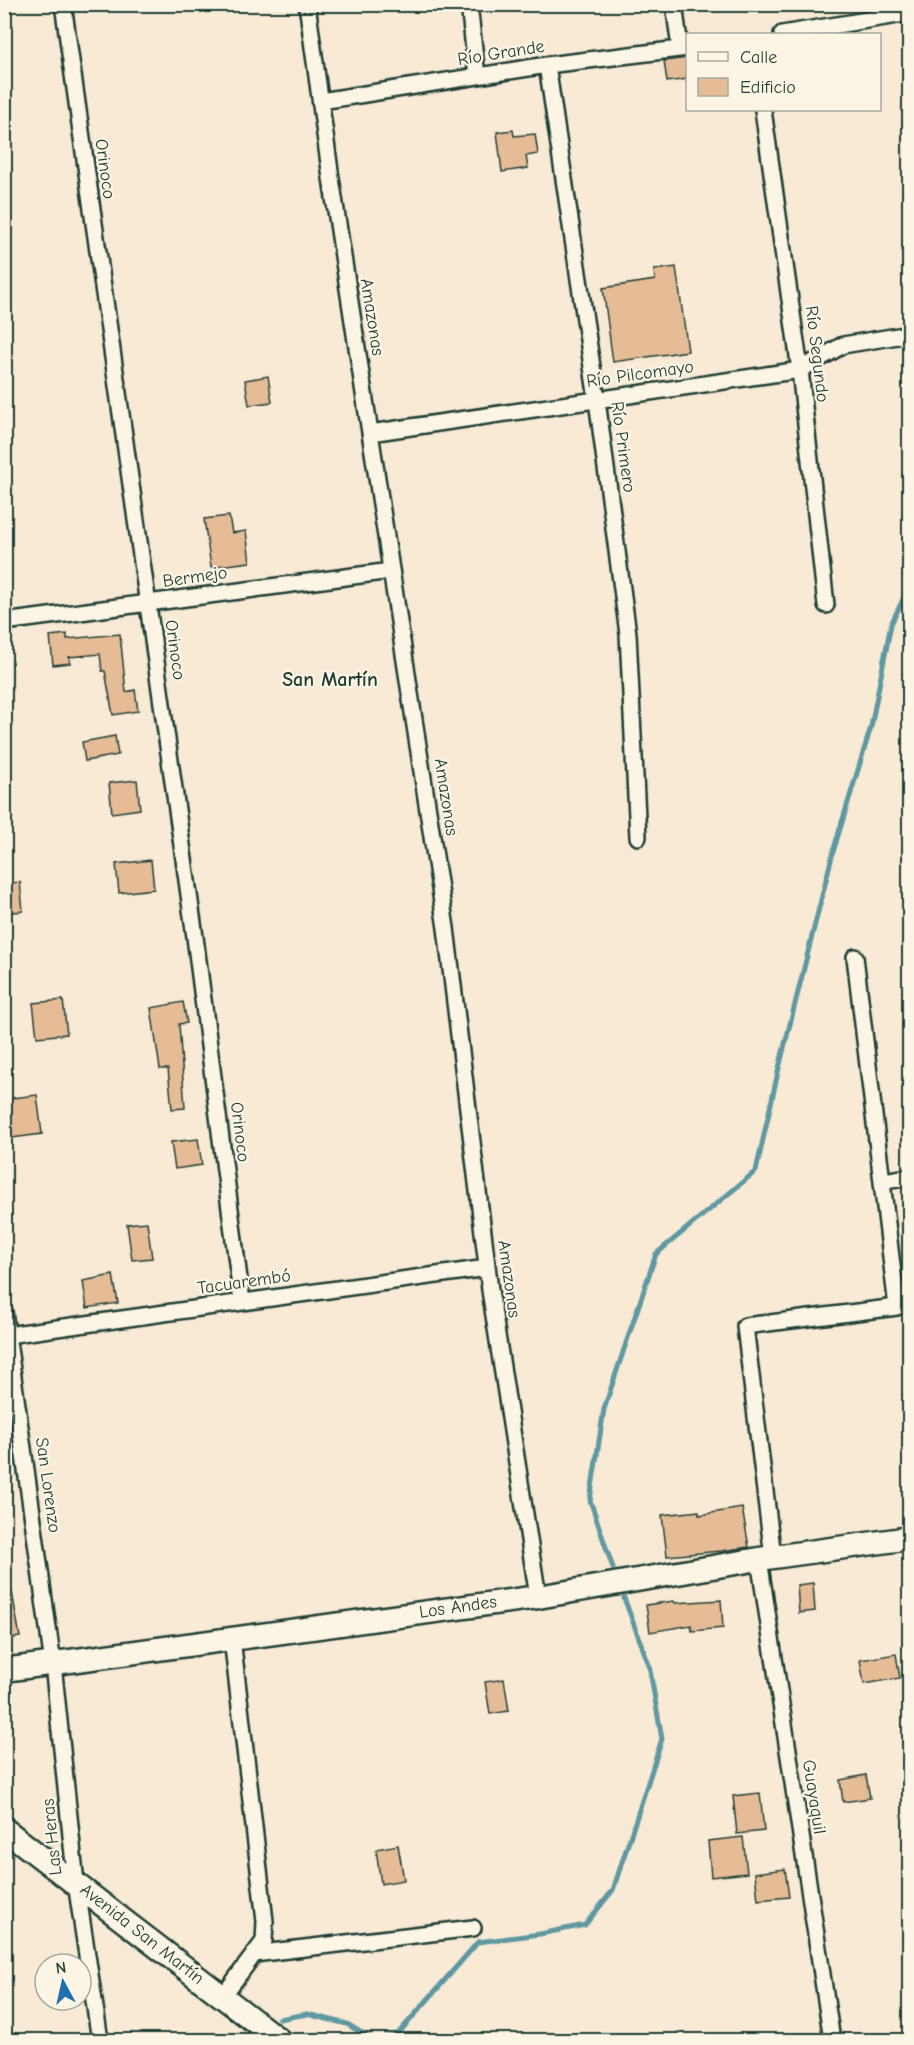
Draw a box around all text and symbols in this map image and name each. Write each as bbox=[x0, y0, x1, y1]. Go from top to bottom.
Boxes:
legend bbox=[686, 33, 881, 111]
street label: Río Grande bbox=[456, 36, 546, 70]
text: Calle bbox=[740, 47, 777, 68]
text: Edificio bbox=[740, 77, 796, 98]
street label: Orinoco bbox=[90, 138, 120, 200]
street label: Amazonas bbox=[356, 277, 388, 357]
street label: Río Segundo bbox=[801, 305, 833, 403]
street label: Río Pilcomayo bbox=[585, 356, 695, 392]
street label: Río Primero bbox=[606, 400, 640, 494]
street label: Bermejo bbox=[161, 562, 229, 592]
street label: Orinoco bbox=[160, 619, 190, 681]
district label: San Martín bbox=[282, 668, 378, 691]
street label: Amazonas bbox=[430, 757, 462, 837]
street label: Orinoco bbox=[226, 1101, 254, 1163]
street label: Amazonas bbox=[493, 1239, 525, 1319]
street label: Tacuarembó bbox=[196, 1265, 292, 1299]
street label: San Lorenzo bbox=[31, 1436, 65, 1534]
street label: Los Andes bbox=[418, 1591, 498, 1623]
street label: Guayaquil bbox=[798, 1758, 830, 1836]
street label: Las Heras bbox=[38, 1798, 66, 1876]
street label: Avenida San Martín bbox=[76, 1879, 208, 1989]
north arrow bbox=[33, 1952, 93, 2012]
text: N bbox=[55, 1958, 67, 1978]

